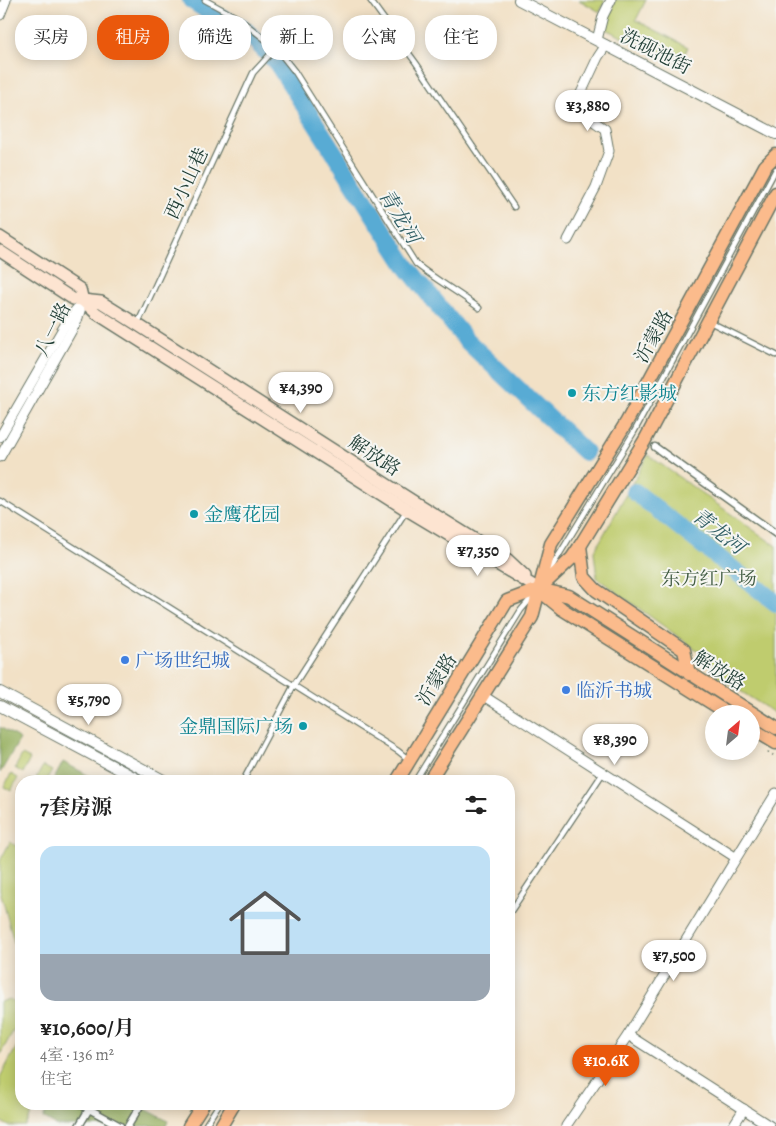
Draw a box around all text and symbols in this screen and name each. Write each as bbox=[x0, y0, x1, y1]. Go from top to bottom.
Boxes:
chip: 买房 bbox=[15, 15, 87, 60]
chip: 租房 bbox=[97, 15, 169, 60]
chip: 筛选 bbox=[179, 15, 251, 60]
chip: 新上 bbox=[261, 15, 333, 60]
chip: 公寓 bbox=[343, 15, 415, 60]
chip: 住宅 bbox=[425, 15, 497, 60]
street label: 洗砚池街 bbox=[616, 23, 695, 81]
pin: ¥3,880 bbox=[547, 90, 629, 132]
text: ¥3,880 bbox=[566, 95, 610, 117]
street label: 西小山巷 bbox=[159, 143, 215, 223]
water label: 青龙河 bbox=[372, 184, 429, 251]
street label: 八一路 bbox=[29, 298, 77, 361]
street label: 沂蒙路 bbox=[629, 305, 679, 368]
pin: ¥4,390 bbox=[260, 372, 342, 414]
text: ¥4,390 bbox=[279, 377, 323, 399]
place label: 东方红影城 bbox=[582, 381, 677, 407]
marker: 东方红影城 bbox=[566, 387, 578, 399]
street label: 解放路 bbox=[343, 429, 405, 482]
place label: 金鹰花园 bbox=[204, 502, 280, 528]
water label: 青龙河 bbox=[687, 502, 753, 562]
marker: 金鹰花园 bbox=[188, 508, 200, 520]
pin: ¥7,350 bbox=[437, 534, 519, 577]
text: ¥7,350 bbox=[457, 540, 499, 562]
park label: 东方红广场 bbox=[661, 566, 757, 592]
street label: 解放路 bbox=[688, 645, 751, 697]
place label: 广场世纪城 bbox=[135, 648, 230, 674]
street label: 沂蒙路 bbox=[411, 648, 463, 711]
marker: 广场世纪城 bbox=[119, 654, 131, 666]
place label: 临沂书城 bbox=[576, 678, 652, 704]
pin: ¥5,790 bbox=[48, 684, 130, 726]
marker: 临沂书城 bbox=[560, 684, 572, 696]
text: ¥5,790 bbox=[68, 689, 110, 711]
north arrow bbox=[705, 705, 760, 760]
map controls bbox=[705, 705, 760, 760]
place label: 金鼎国际广场 bbox=[179, 714, 293, 740]
marker: 金鼎国际广场 bbox=[297, 720, 309, 732]
pin: ¥8,390 bbox=[574, 724, 656, 766]
text: ¥8,390 bbox=[593, 729, 637, 751]
icon: filters bbox=[462, 791, 490, 819]
text: 7套房源 bbox=[40, 793, 112, 821]
icon: home bbox=[220, 878, 310, 968]
pin: ¥7,500 bbox=[633, 940, 715, 982]
text: ¥7,500 bbox=[652, 945, 696, 967]
text: ¥10,600/月 bbox=[40, 1014, 135, 1042]
text: 4室 · 136 m² bbox=[40, 1044, 114, 1066]
pin: ¥10.6K bbox=[565, 1044, 647, 1087]
text: ¥10.6K bbox=[583, 1050, 629, 1072]
text: 住宅 bbox=[40, 1068, 72, 1090]

